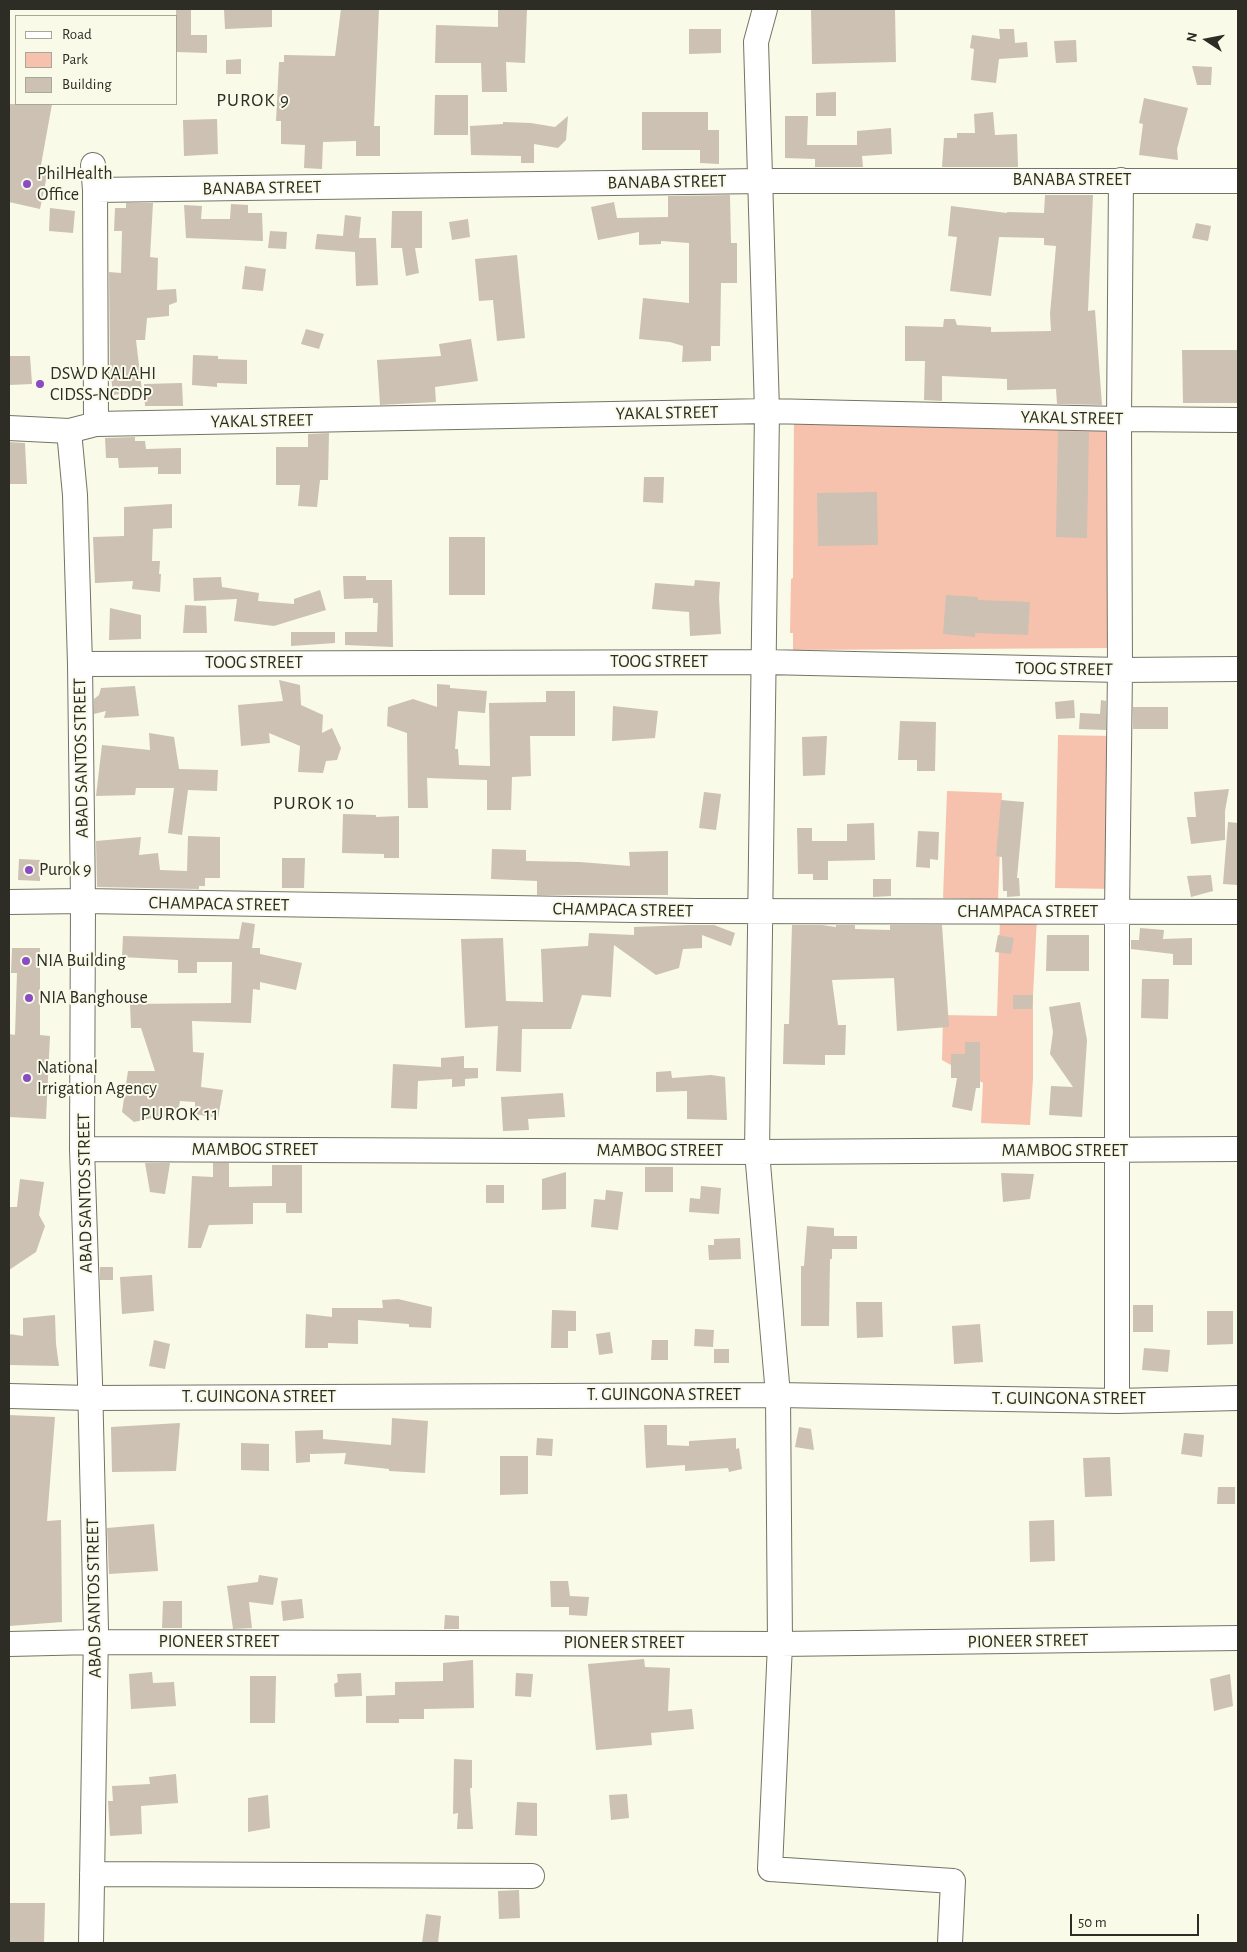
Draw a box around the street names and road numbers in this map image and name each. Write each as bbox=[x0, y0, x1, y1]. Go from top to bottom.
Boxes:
street label: BANABA STREET bbox=[1013, 169, 1131, 191]
street label: BANABA STREET bbox=[607, 170, 727, 194]
street label: BANABA STREET bbox=[202, 176, 322, 200]
street label: YAKAL STREET bbox=[615, 401, 719, 425]
street label: YAKAL STREET bbox=[1020, 406, 1124, 430]
street label: YAKAL STREET bbox=[210, 409, 314, 433]
street label: TOOG STREET bbox=[610, 651, 708, 673]
street label: TOOG STREET bbox=[205, 652, 303, 674]
street label: TOOG STREET bbox=[1015, 657, 1113, 681]
street label: ABAD SANTOS STREET bbox=[69, 678, 93, 838]
street label: CHAMPACA STREET bbox=[148, 892, 290, 916]
street label: CHAMPACA STREET bbox=[552, 898, 694, 922]
street label: CHAMPACA STREET bbox=[958, 901, 1098, 923]
street label: ABAD SANTOS STREET bbox=[73, 1113, 97, 1273]
street label: MAMBOG STREET bbox=[192, 1139, 318, 1161]
street label: MAMBOG STREET bbox=[597, 1140, 723, 1162]
street label: MAMBOG STREET bbox=[1002, 1140, 1128, 1162]
street label: T. GUINGONA STREET bbox=[587, 1384, 741, 1406]
street label: T. GUINGONA STREET bbox=[182, 1386, 336, 1408]
street label: T. GUINGONA STREET bbox=[992, 1388, 1146, 1410]
street label: ABAD SANTOS STREET bbox=[82, 1518, 106, 1678]
street label: PIONEER STREET bbox=[967, 1629, 1089, 1653]
street label: PIONEER STREET bbox=[158, 1631, 280, 1653]
street label: PIONEER STREET bbox=[563, 1632, 685, 1654]

